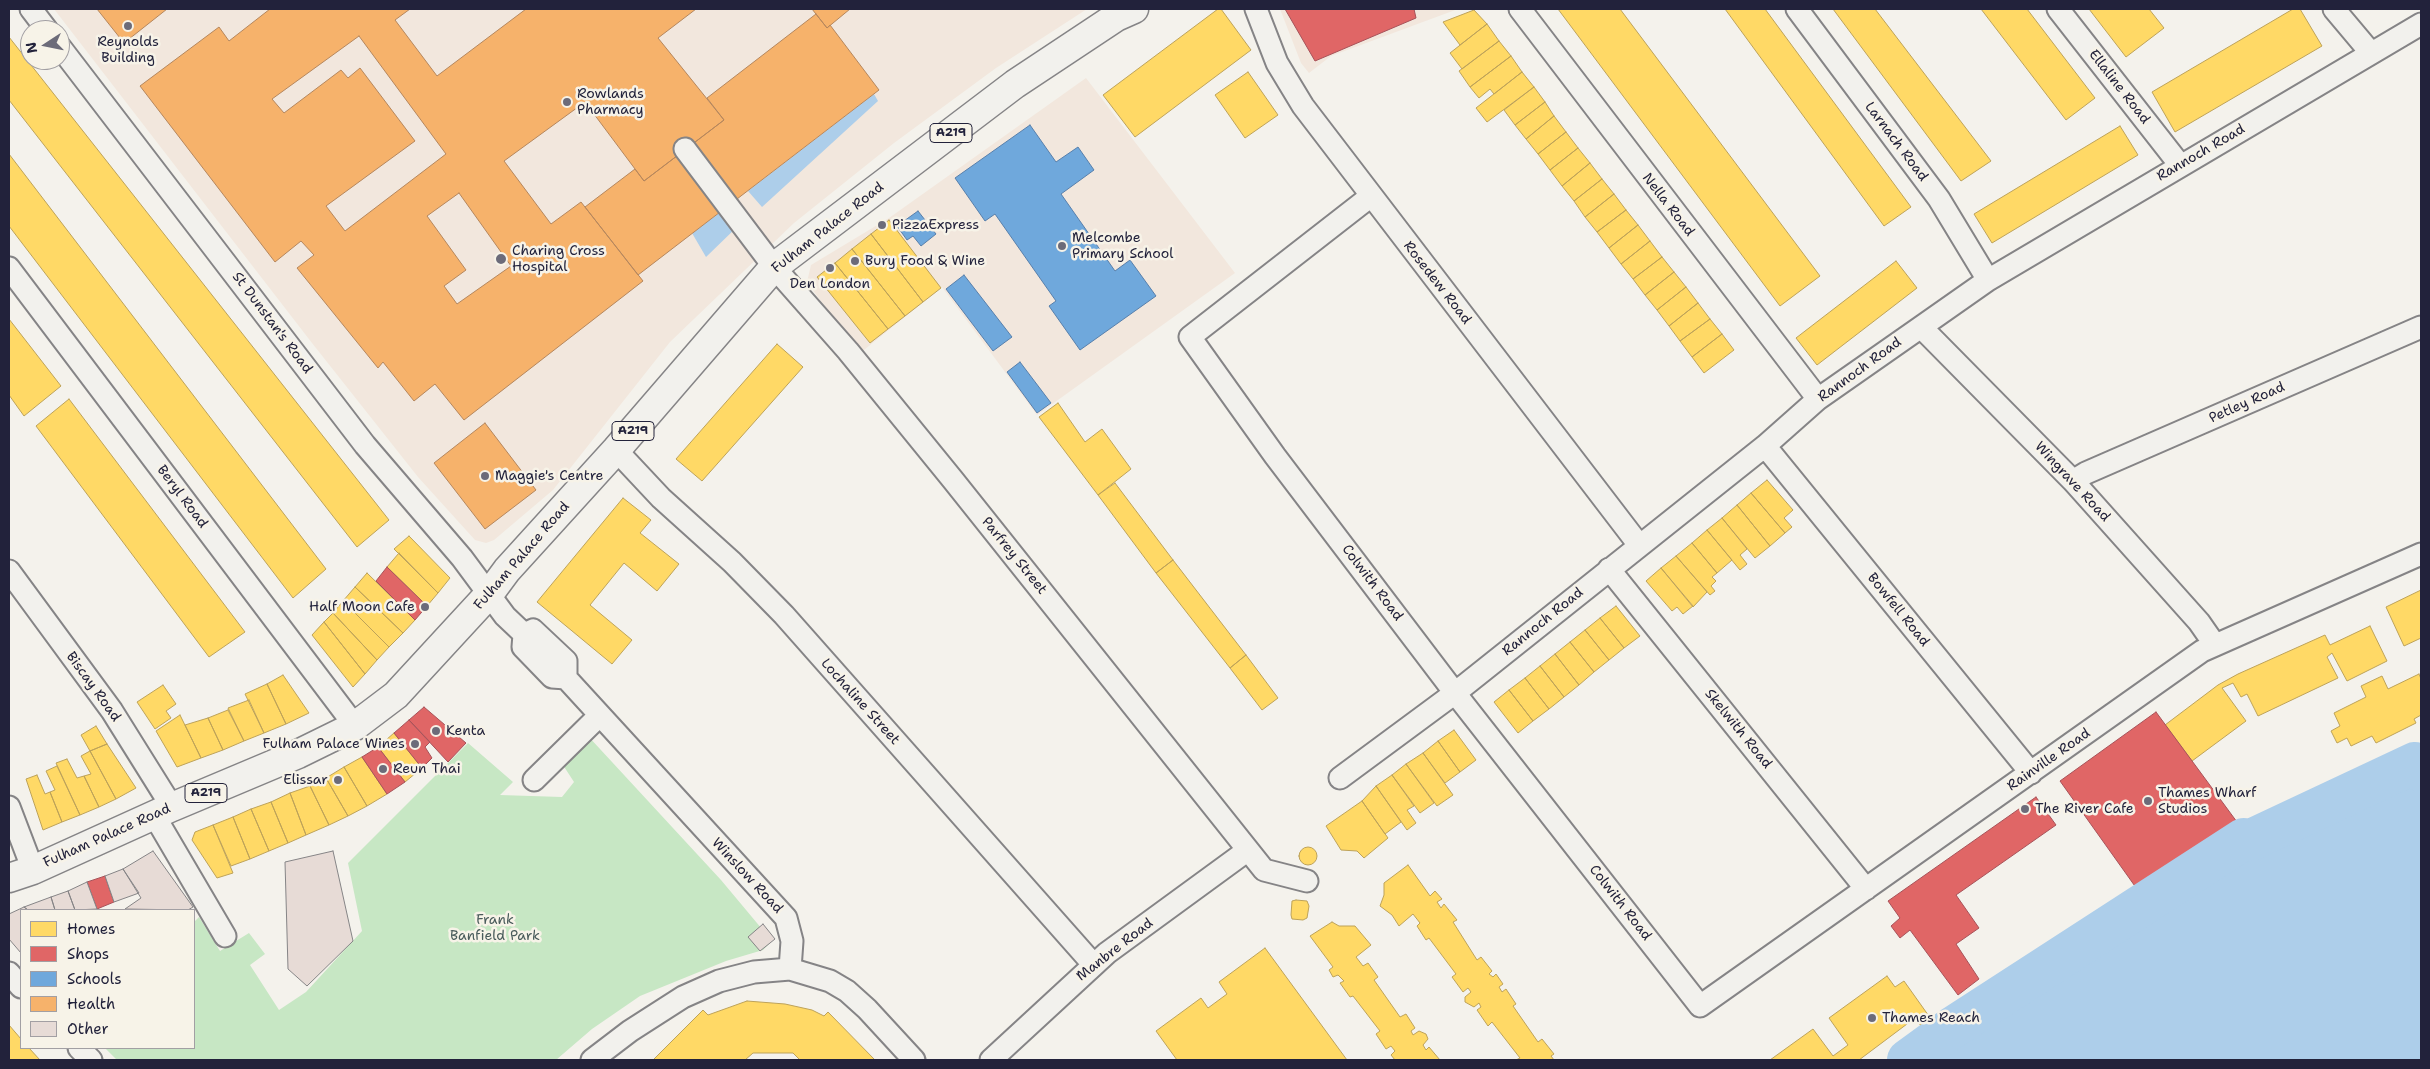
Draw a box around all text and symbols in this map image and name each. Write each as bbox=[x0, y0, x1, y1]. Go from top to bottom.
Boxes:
north arrow bbox=[20, 20, 70, 70]
marker: Reynolds Building bbox=[122, 20, 134, 32]
place label: Reynolds Building bbox=[97, 34, 159, 66]
text: N bbox=[21, 41, 41, 55]
street label: Ellaline Road bbox=[2085, 46, 2153, 128]
place label: Rowlands Pharmacy bbox=[577, 86, 644, 118]
marker: Rowlands Pharmacy bbox=[561, 96, 573, 108]
street label: Larnach Road bbox=[1861, 99, 1931, 185]
street label: Rannoch Road bbox=[2154, 121, 2248, 185]
road number: A219 bbox=[930, 124, 972, 142]
street label: Nella Road bbox=[1638, 170, 1698, 240]
street label: Fulham Palace Road bbox=[769, 179, 887, 277]
place label: PizzaExpress bbox=[892, 217, 979, 233]
marker: PizzaExpress bbox=[876, 219, 888, 231]
place label: Melcombe Primary School bbox=[1072, 230, 1173, 262]
street label: Rosedew Road bbox=[1399, 238, 1475, 328]
marker: Melcombe Primary School bbox=[1056, 240, 1068, 252]
place label: Charing Cross Hospital bbox=[512, 243, 605, 276]
marker: Charing Cross Hospital bbox=[494, 252, 508, 266]
place label: Bury Food & Wine bbox=[865, 253, 985, 269]
marker: Bury Food & Wine bbox=[849, 255, 861, 267]
marker: Den London bbox=[824, 262, 836, 274]
street label: St Dunstan's Road bbox=[228, 269, 316, 377]
place label: Den London bbox=[790, 276, 870, 292]
street label: Rannoch Road bbox=[1815, 334, 1905, 406]
street label: Petley Road bbox=[2207, 379, 2287, 427]
road number: A219 bbox=[612, 422, 654, 441]
street label: Wingrave Road bbox=[2031, 439, 2113, 525]
street label: Beryl Road bbox=[153, 462, 211, 532]
place label: Maggie's Centre bbox=[495, 468, 603, 484]
marker: Maggie's Centre bbox=[479, 470, 491, 482]
street label: Fulham Palace Road bbox=[471, 499, 573, 613]
street label: Parfrey Street bbox=[978, 514, 1050, 598]
street label: Colwith Road bbox=[1338, 542, 1406, 624]
street label: Bowfell Road bbox=[1863, 570, 1933, 650]
street label: Rannoch Road bbox=[1499, 584, 1587, 660]
place label: Half Moon Cafe bbox=[309, 599, 415, 615]
marker: Half Moon Cafe bbox=[419, 601, 431, 613]
street label: Biscay Road bbox=[62, 649, 124, 725]
street label: Lochaline Street bbox=[817, 655, 903, 749]
street label: Skelwith Road bbox=[1701, 686, 1775, 772]
place label: Kenta bbox=[446, 723, 485, 739]
marker: Kenta bbox=[430, 725, 442, 737]
street label: Rainville Road bbox=[2004, 725, 2094, 795]
place label: Fulham Palace Wines bbox=[262, 736, 405, 752]
marker: Fulham Palace Wines bbox=[409, 738, 421, 750]
place label: Reun Thai bbox=[393, 761, 461, 777]
marker: Reun Thai bbox=[377, 763, 389, 775]
place label: Elissar bbox=[283, 772, 328, 788]
marker: Elissar bbox=[332, 774, 344, 786]
road number: A219 bbox=[185, 784, 227, 802]
place label: Thames Wharf Studios bbox=[2158, 785, 2256, 818]
marker: Thames Wharf Studios bbox=[2142, 795, 2154, 807]
street label: Fulham Palace Road bbox=[41, 800, 173, 872]
place label: The River Cafe bbox=[2035, 801, 2134, 817]
marker: The River Cafe bbox=[2019, 803, 2031, 815]
street label: Winslow Road bbox=[708, 835, 786, 917]
street label: Colwith Road bbox=[1585, 862, 1655, 944]
legend bbox=[20, 909, 195, 1049]
park label: Frank Banfield Park bbox=[450, 912, 540, 944]
street label: Manbre Road bbox=[1073, 915, 1157, 985]
text: Homes bbox=[67, 919, 115, 939]
text: Shops bbox=[67, 944, 109, 964]
text: Schools bbox=[67, 969, 122, 989]
text: Health bbox=[67, 994, 115, 1014]
place label: Thames Reach bbox=[1882, 1010, 1980, 1026]
marker: Thames Reach bbox=[1866, 1012, 1878, 1024]
text: Other bbox=[67, 1019, 109, 1039]

